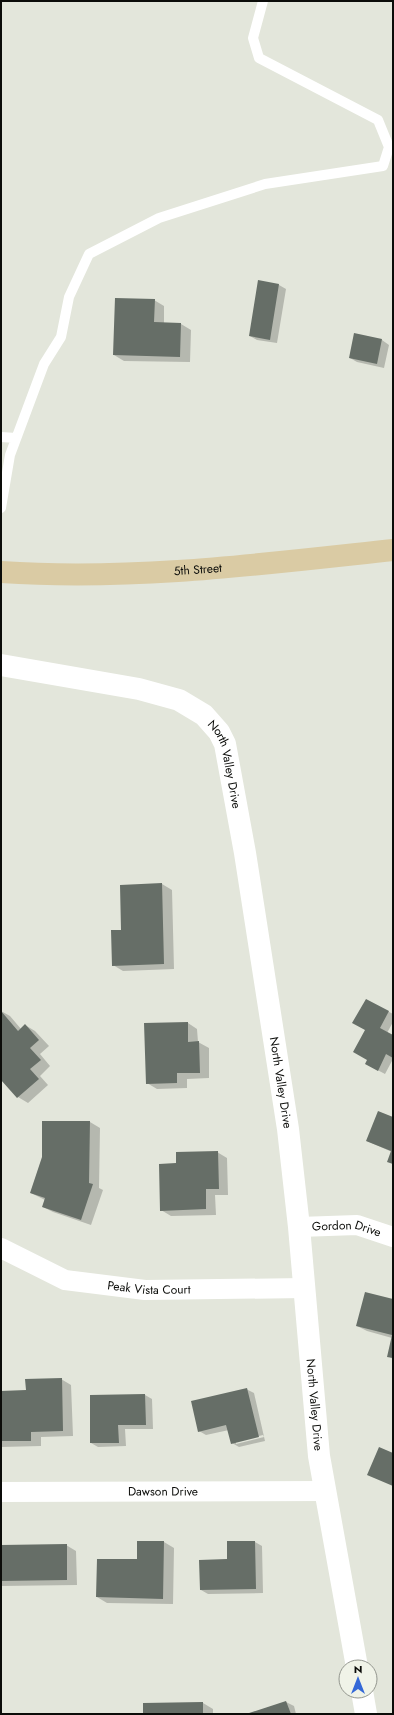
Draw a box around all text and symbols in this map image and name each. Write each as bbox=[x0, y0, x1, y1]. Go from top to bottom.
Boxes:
street label: 5th Street bbox=[173, 559, 223, 580]
street label: North Valley Drive bbox=[203, 716, 246, 810]
street label: North Valley Drive bbox=[265, 1036, 297, 1130]
street label: Gordon Drive bbox=[312, 1216, 384, 1241]
street label: Peak Vista Court bbox=[106, 1276, 191, 1299]
street label: North Valley Drive bbox=[302, 1358, 328, 1452]
street label: Dawson Drive bbox=[128, 1482, 198, 1501]
north arrow bbox=[338, 1659, 378, 1699]
text: N bbox=[354, 1661, 362, 1677]

